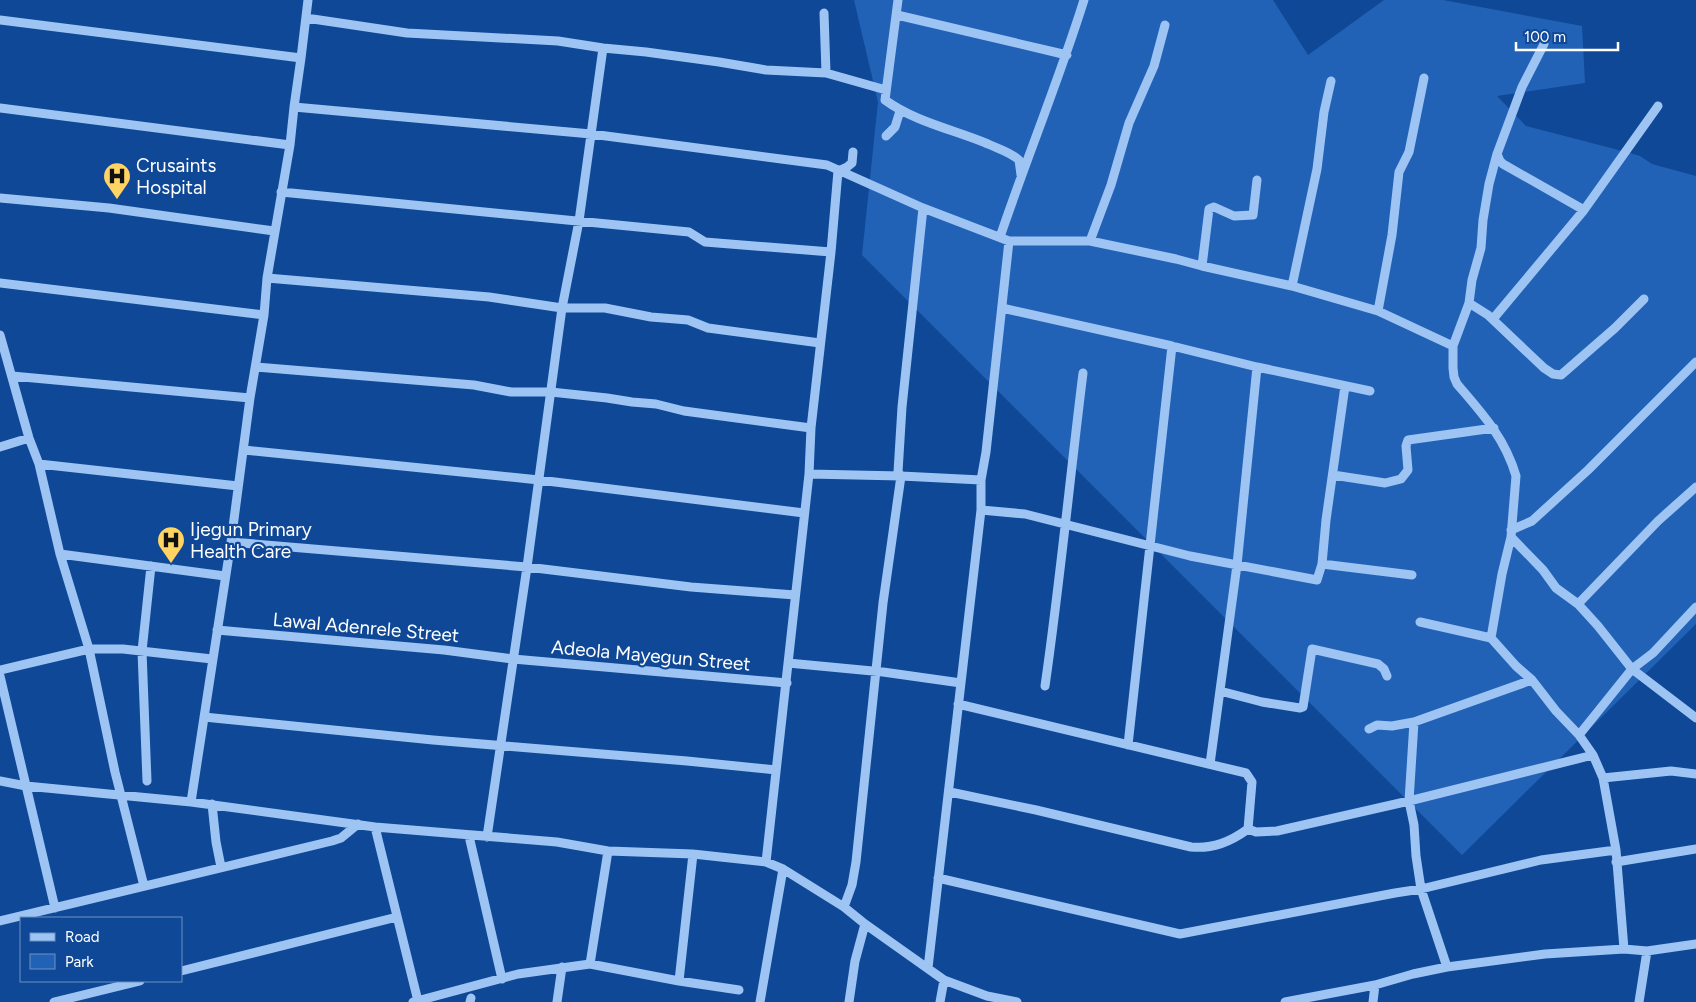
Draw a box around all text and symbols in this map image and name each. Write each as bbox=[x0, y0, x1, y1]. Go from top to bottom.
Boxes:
scale bar bbox=[1516, 20, 1618, 52]
text: 100 m bbox=[1524, 28, 1566, 46]
place label: Crusaints Hospital bbox=[136, 154, 216, 199]
hospital icon: Crusaints Hospital bbox=[102, 161, 132, 200]
place label: Ijegun Primary Health Care bbox=[190, 518, 312, 563]
hospital icon: Ijegun Primary Health Care bbox=[156, 525, 186, 564]
street label: Lawal Adenrele Street bbox=[272, 608, 460, 647]
street label: Adeola Mayegun Street bbox=[550, 635, 752, 676]
legend bbox=[20, 917, 182, 982]
text: Road bbox=[65, 928, 100, 946]
text: Park bbox=[65, 953, 94, 971]

